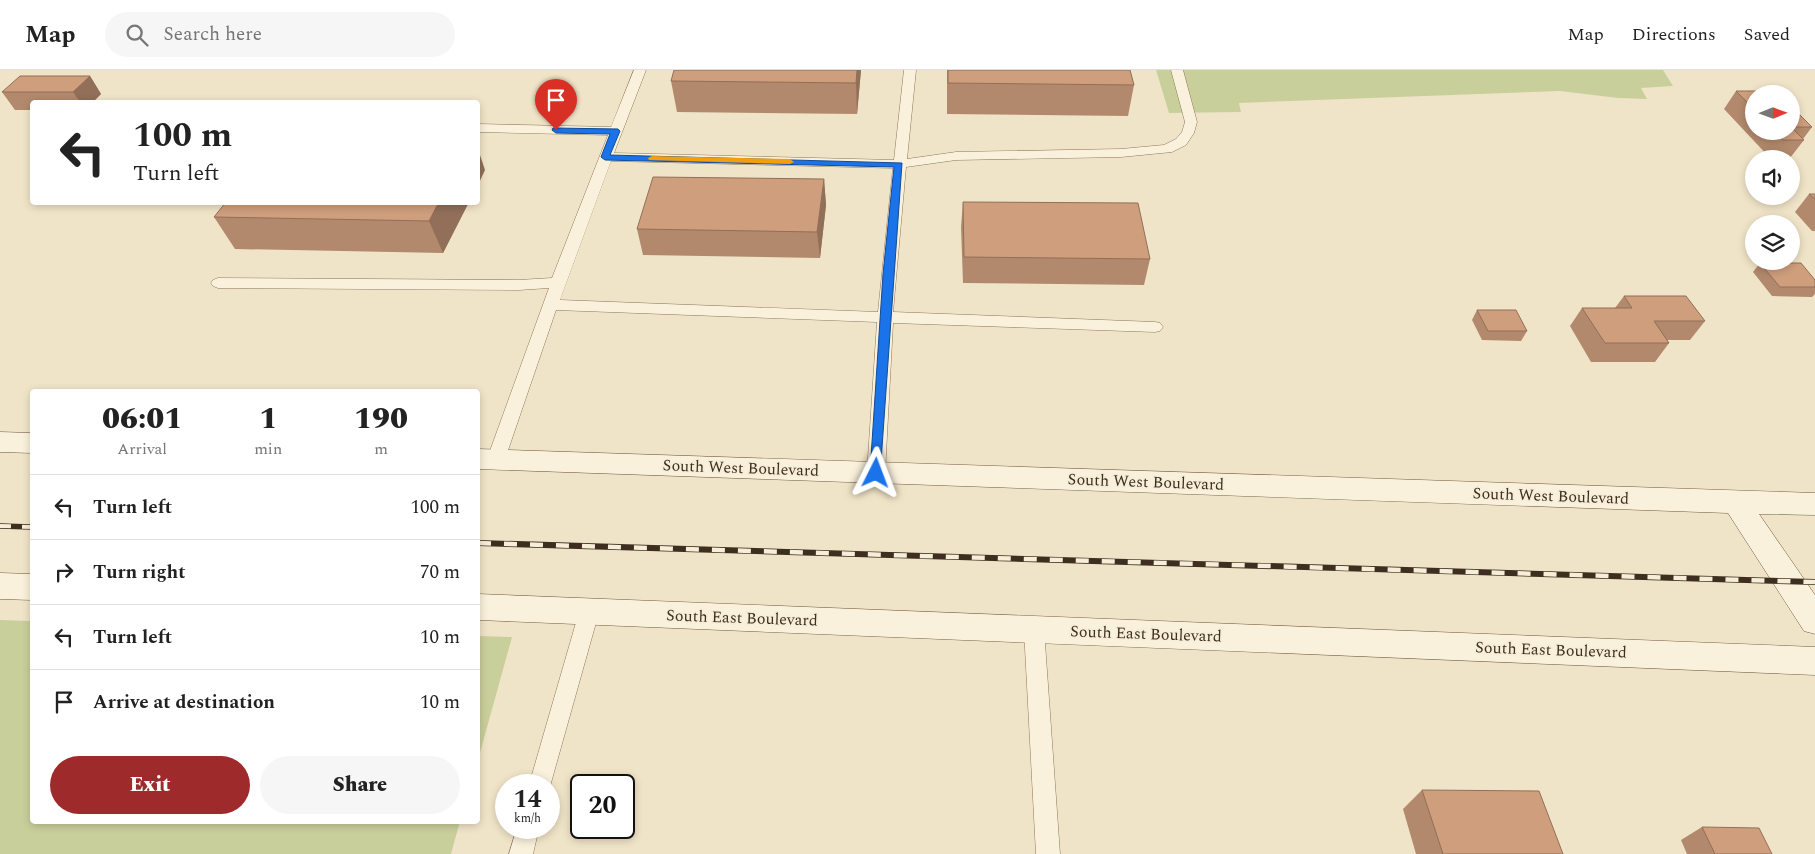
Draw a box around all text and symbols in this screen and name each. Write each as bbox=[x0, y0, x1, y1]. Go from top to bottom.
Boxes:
search box bbox=[105, 12, 455, 57]
text: Map bbox=[25, 17, 75, 53]
text: Search here bbox=[163, 20, 262, 49]
icon: search bbox=[123, 21, 151, 49]
text: Map bbox=[1568, 21, 1604, 48]
text: Directions bbox=[1632, 21, 1716, 48]
text: Saved bbox=[1744, 21, 1790, 48]
pin bbox=[535, 79, 577, 130]
north arrow bbox=[1745, 85, 1800, 140]
map controls bbox=[1745, 85, 1800, 270]
icon: arrive bbox=[542, 86, 570, 114]
text: 100 m bbox=[133, 109, 232, 162]
icon: left bbox=[50, 120, 115, 185]
button: sound bbox=[1745, 150, 1800, 205]
text: Turn left bbox=[133, 157, 219, 190]
button: layers bbox=[1745, 215, 1800, 270]
text: 06:01 bbox=[102, 396, 182, 442]
text: 1 bbox=[259, 396, 277, 442]
text: 190 bbox=[354, 396, 408, 442]
text: Arrival bbox=[117, 437, 167, 461]
text: min bbox=[254, 437, 282, 461]
text: m bbox=[374, 437, 388, 461]
position arrow bbox=[849, 446, 901, 498]
street label: South West Boulevard bbox=[662, 453, 820, 483]
street label: South West Boulevard bbox=[1067, 467, 1225, 497]
street label: South West Boulevard bbox=[1472, 481, 1630, 511]
icon: left bbox=[50, 493, 78, 521]
text: Turn left bbox=[93, 493, 172, 522]
text: 100 m bbox=[410, 493, 460, 522]
icon: right bbox=[50, 558, 78, 586]
text: Turn right bbox=[93, 558, 186, 587]
text: 70 m bbox=[420, 558, 460, 587]
street label: South East Boulevard bbox=[666, 603, 818, 633]
street label: South East Boulevard bbox=[1070, 619, 1222, 649]
icon: left bbox=[50, 623, 78, 651]
text: Turn left bbox=[93, 623, 172, 652]
text: 10 m bbox=[420, 623, 460, 652]
street label: South East Boulevard bbox=[1475, 635, 1627, 665]
icon: arrive bbox=[50, 688, 78, 716]
text: Arrive at destination bbox=[93, 688, 275, 717]
text: 10 m bbox=[420, 688, 460, 717]
button: Exit bbox=[50, 756, 250, 814]
button: Share bbox=[260, 756, 460, 814]
speed limit sign: 20 bbox=[570, 774, 635, 839]
text: 14 bbox=[513, 781, 542, 819]
text: km/h bbox=[514, 809, 541, 828]

